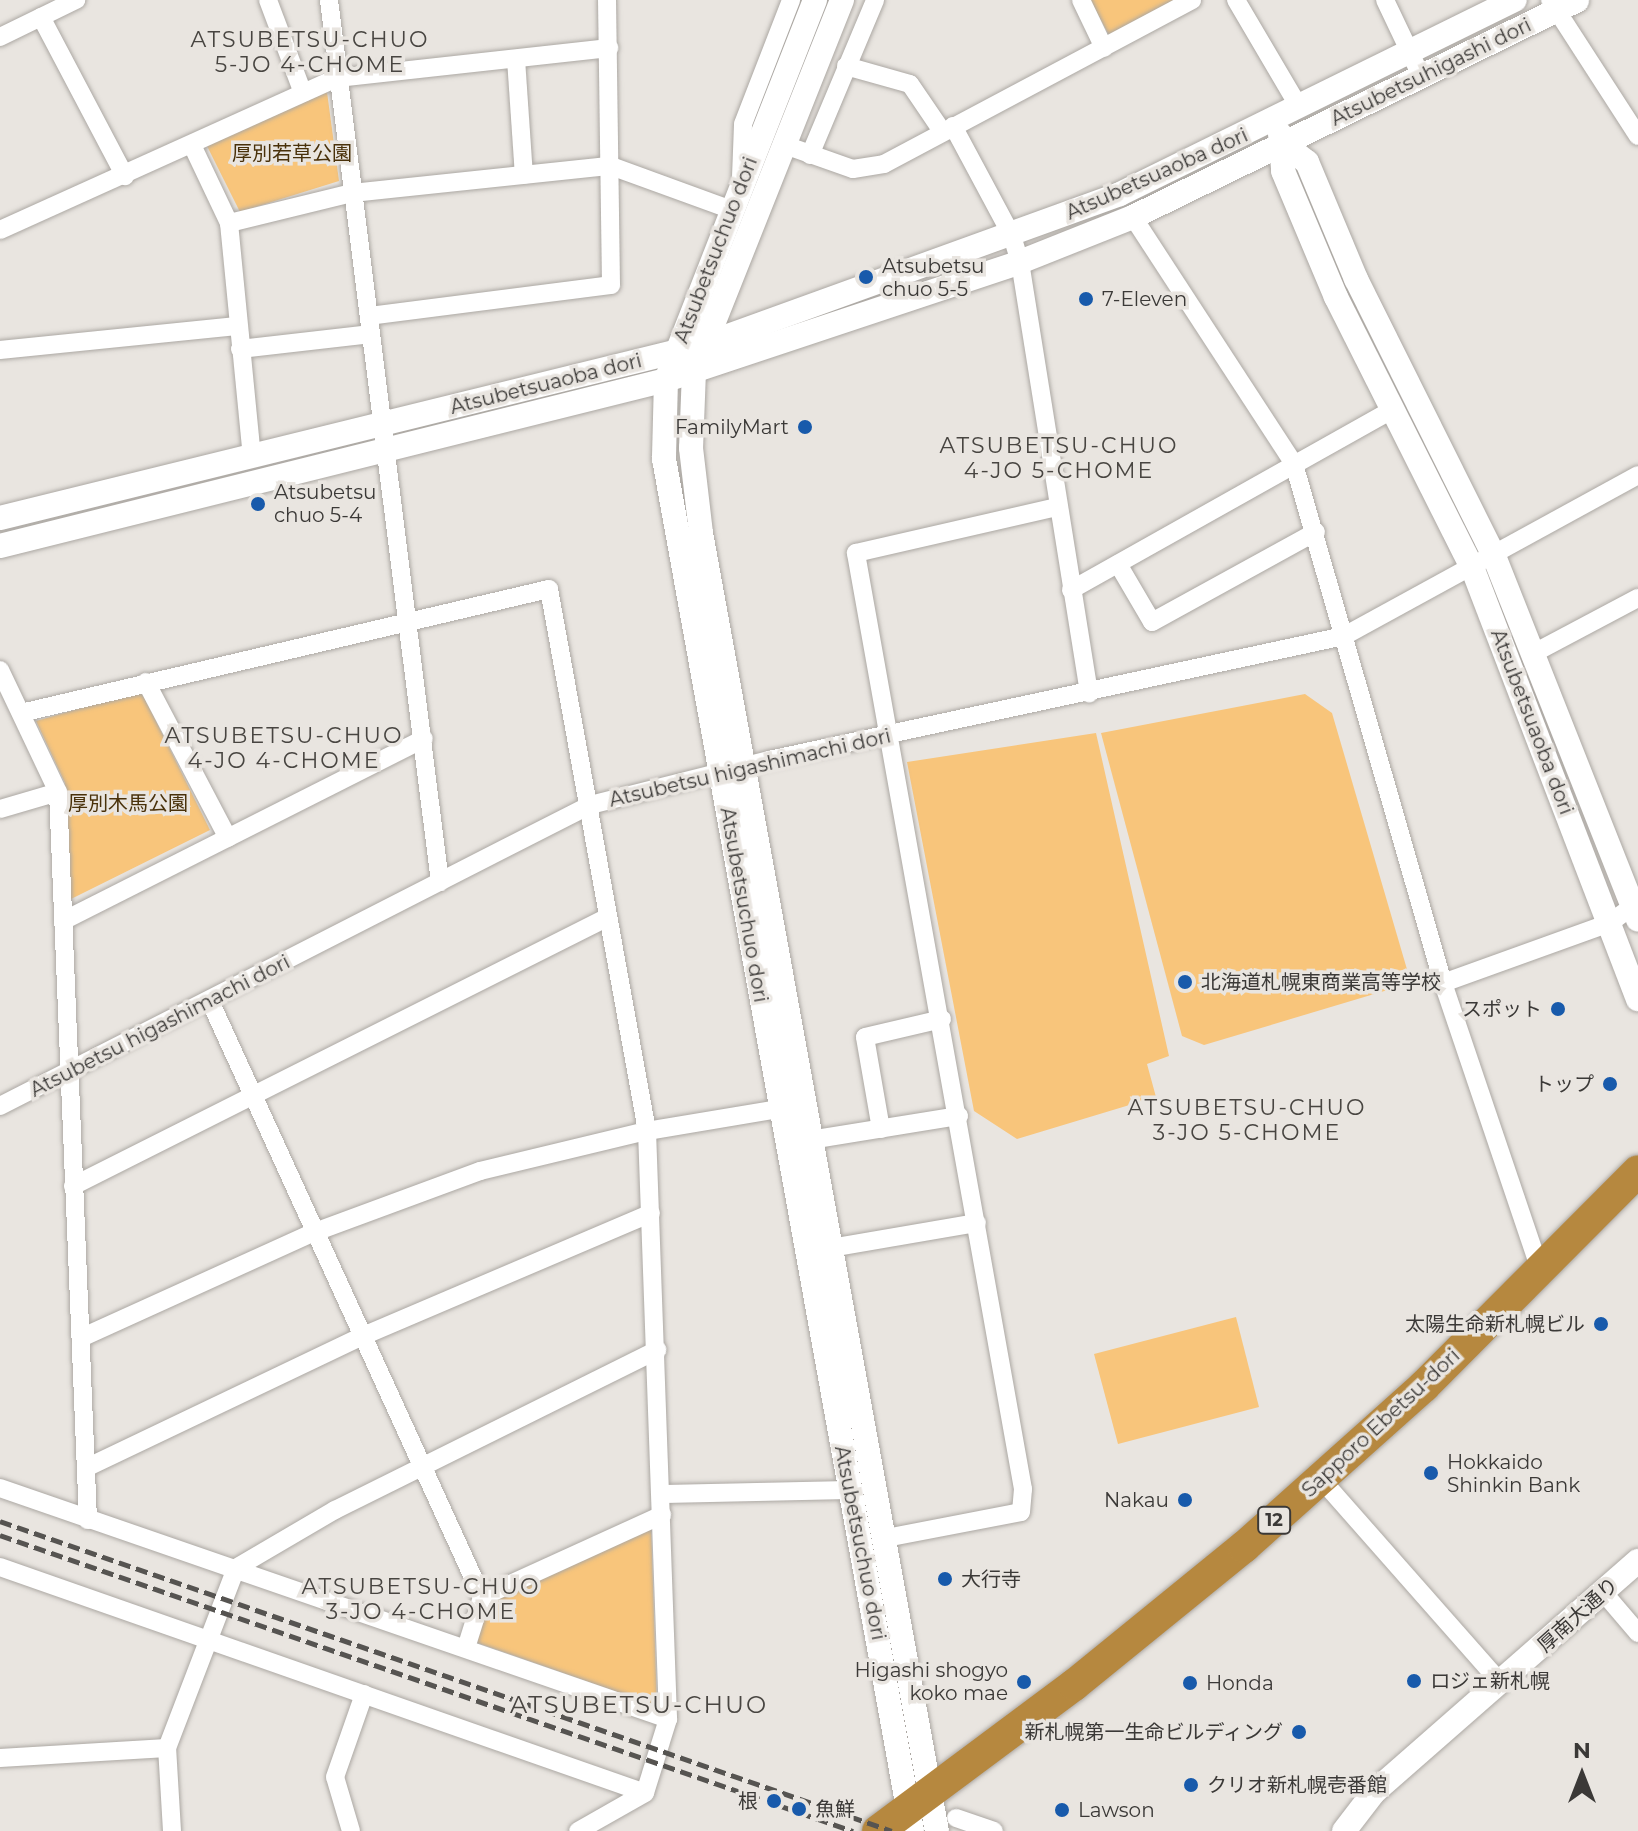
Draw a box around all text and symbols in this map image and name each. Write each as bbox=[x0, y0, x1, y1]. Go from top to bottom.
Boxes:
street label: Atsubetsuhigashi dori bbox=[1327, 13, 1535, 131]
district label: ATSUBETSU-CHUO 5-JO 4-CHOME bbox=[191, 26, 429, 78]
street label: Atsubetsuaoba dori bbox=[1062, 123, 1252, 225]
park label: 厚別若草公園 bbox=[232, 141, 352, 165]
street label: Atsubetsuchuo dori bbox=[669, 153, 763, 347]
place label: Atsubetsu chuo 5-5 bbox=[882, 254, 985, 301]
marker: Atsubetsu chuo 5-5 bbox=[857, 268, 875, 286]
place label: 7-Eleven bbox=[1102, 287, 1187, 311]
marker: 7-Eleven bbox=[1077, 290, 1095, 308]
street label: Atsubetsuaoba dori bbox=[448, 349, 644, 419]
place label: FamilyMart bbox=[675, 415, 789, 439]
marker: FamilyMart bbox=[796, 418, 814, 436]
district label: ATSUBETSU-CHUO 4-JO 5-CHOME bbox=[940, 432, 1178, 484]
place label: Atsubetsu chuo 5-4 bbox=[274, 480, 377, 527]
marker: Atsubetsu chuo 5-4 bbox=[249, 495, 267, 513]
street label: Atsubetsuaoba dori bbox=[1486, 626, 1578, 818]
district label: ATSUBETSU-CHUO 4-JO 4-CHOME bbox=[165, 722, 403, 774]
street label: Atsubetsu higashimachi dori bbox=[607, 724, 893, 812]
park label: 厚別木馬公園 bbox=[68, 791, 188, 815]
street label: Atsubetsuchuo dori bbox=[715, 806, 773, 1004]
street label: Atsubetsu higashimachi dori bbox=[26, 950, 294, 1102]
place label: 北海道札幌東商業高等学校 bbox=[1201, 970, 1441, 994]
marker: 北海道札幌東商業高等学校 bbox=[1176, 973, 1194, 991]
place label: スポット bbox=[1462, 997, 1542, 1021]
marker: スポット bbox=[1549, 1000, 1567, 1018]
place label: トップ bbox=[1534, 1072, 1594, 1096]
marker: トップ bbox=[1601, 1075, 1619, 1093]
district label: ATSUBETSU-CHUO 3-JO 5-CHOME bbox=[1128, 1094, 1366, 1146]
place label: 太陽生命新札幌ビル bbox=[1405, 1312, 1585, 1336]
marker: 太陽生命新札幌ビル bbox=[1592, 1315, 1610, 1333]
street label: Sapporo Ebetsu-dori bbox=[1297, 1344, 1465, 1502]
street label: Atsubetsuchuo dori bbox=[829, 1444, 891, 1642]
place label: Hokkaido Shinkin Bank bbox=[1447, 1450, 1580, 1497]
marker: Hokkaido Shinkin Bank bbox=[1422, 1464, 1440, 1482]
place label: Nakau bbox=[1104, 1488, 1169, 1512]
marker: Nakau bbox=[1176, 1491, 1194, 1509]
road number: 12 bbox=[1256, 1506, 1292, 1534]
place label: 大行寺 bbox=[961, 1567, 1021, 1591]
marker: 大行寺 bbox=[936, 1570, 954, 1588]
district label: ATSUBETSU-CHUO 3-JO 4-CHOME bbox=[302, 1573, 540, 1624]
street label: 厚南大通り bbox=[1533, 1573, 1623, 1657]
place label: Higashi shogyo koko mae bbox=[854, 1658, 1008, 1705]
place label: ロジェ新札幌 bbox=[1430, 1669, 1550, 1693]
place label: Honda bbox=[1206, 1671, 1274, 1695]
marker: ロジェ新札幌 bbox=[1405, 1672, 1423, 1690]
marker: Higashi shogyo koko mae bbox=[1015, 1673, 1033, 1691]
marker: Honda bbox=[1181, 1674, 1199, 1692]
district label: ATSUBETSU-CHUO bbox=[510, 1691, 768, 1719]
place label: 新札幌第一生命ビルディング bbox=[1023, 1720, 1283, 1744]
marker: 新札幌第一生命ビルディング bbox=[1290, 1723, 1308, 1741]
north arrow bbox=[1542, 1735, 1622, 1815]
text: N bbox=[1573, 1737, 1591, 1764]
place label: クリオ新札幌壱番館 bbox=[1207, 1773, 1387, 1797]
marker: クリオ新札幌壱番館 bbox=[1182, 1776, 1200, 1794]
place label: 根 bbox=[738, 1789, 758, 1813]
marker: 根 bbox=[765, 1792, 783, 1810]
place label: 魚鮮 bbox=[815, 1797, 855, 1821]
place label: Lawson bbox=[1078, 1798, 1155, 1822]
marker: 魚鮮 bbox=[790, 1800, 808, 1818]
marker: Lawson bbox=[1053, 1801, 1071, 1819]

